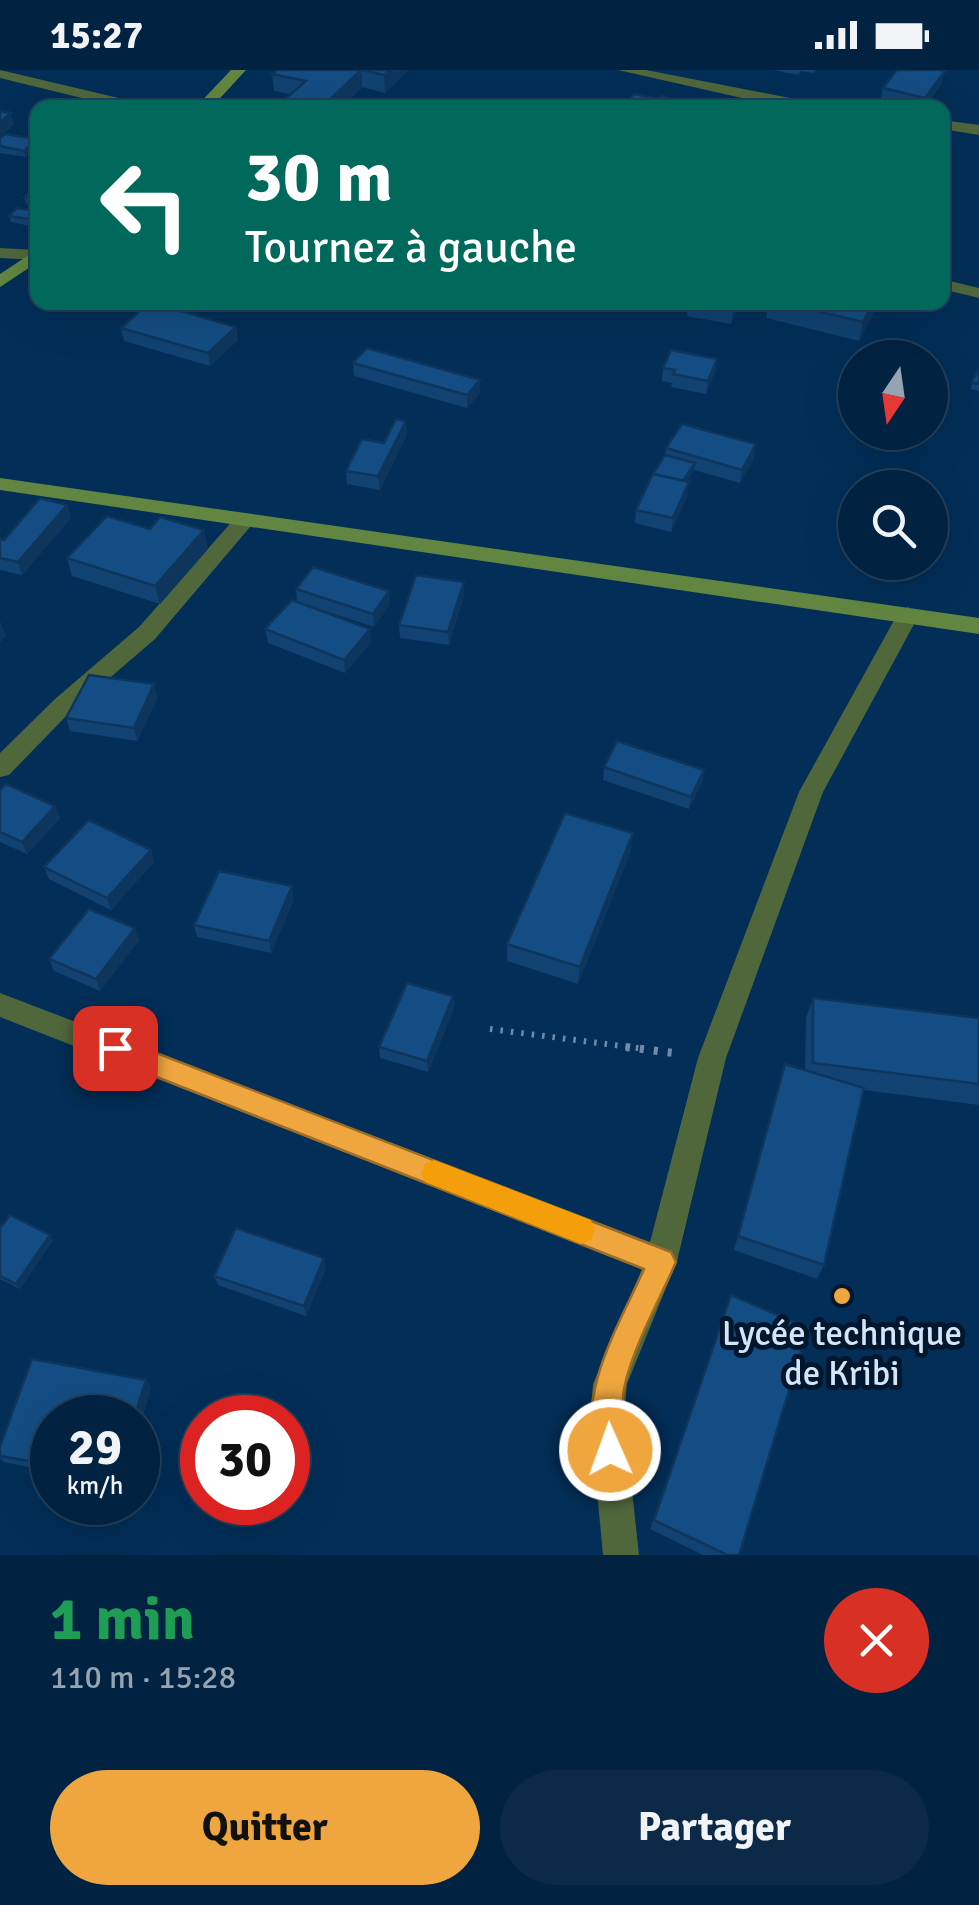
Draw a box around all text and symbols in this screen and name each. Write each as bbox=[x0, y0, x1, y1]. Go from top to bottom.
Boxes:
text: 15:27 bbox=[50, 12, 143, 59]
text: 30 m bbox=[245, 134, 393, 220]
icon: left bbox=[80, 140, 210, 270]
text: Tournez à gauche bbox=[245, 220, 577, 275]
north arrow bbox=[838, 340, 948, 450]
map controls bbox=[838, 340, 948, 580]
button: search bbox=[838, 470, 948, 580]
pin bbox=[73, 1006, 158, 1091]
icon: arrive bbox=[88, 1021, 143, 1076]
marker: Lycée technique de Kribi bbox=[831, 1285, 853, 1307]
place label: Lycée technique de Kribi bbox=[722, 1312, 962, 1395]
speed limit sign: 30 bbox=[180, 1395, 310, 1525]
position arrow bbox=[558, 1398, 662, 1502]
text: 29 bbox=[68, 1417, 122, 1479]
text: km/h bbox=[67, 1470, 123, 1501]
text: 1 min bbox=[50, 1583, 195, 1657]
button: close bbox=[824, 1588, 929, 1693]
text: 110 m · 15:28 bbox=[50, 1658, 236, 1697]
button: Quitter bbox=[50, 1770, 480, 1885]
button: Partager bbox=[500, 1770, 929, 1885]

